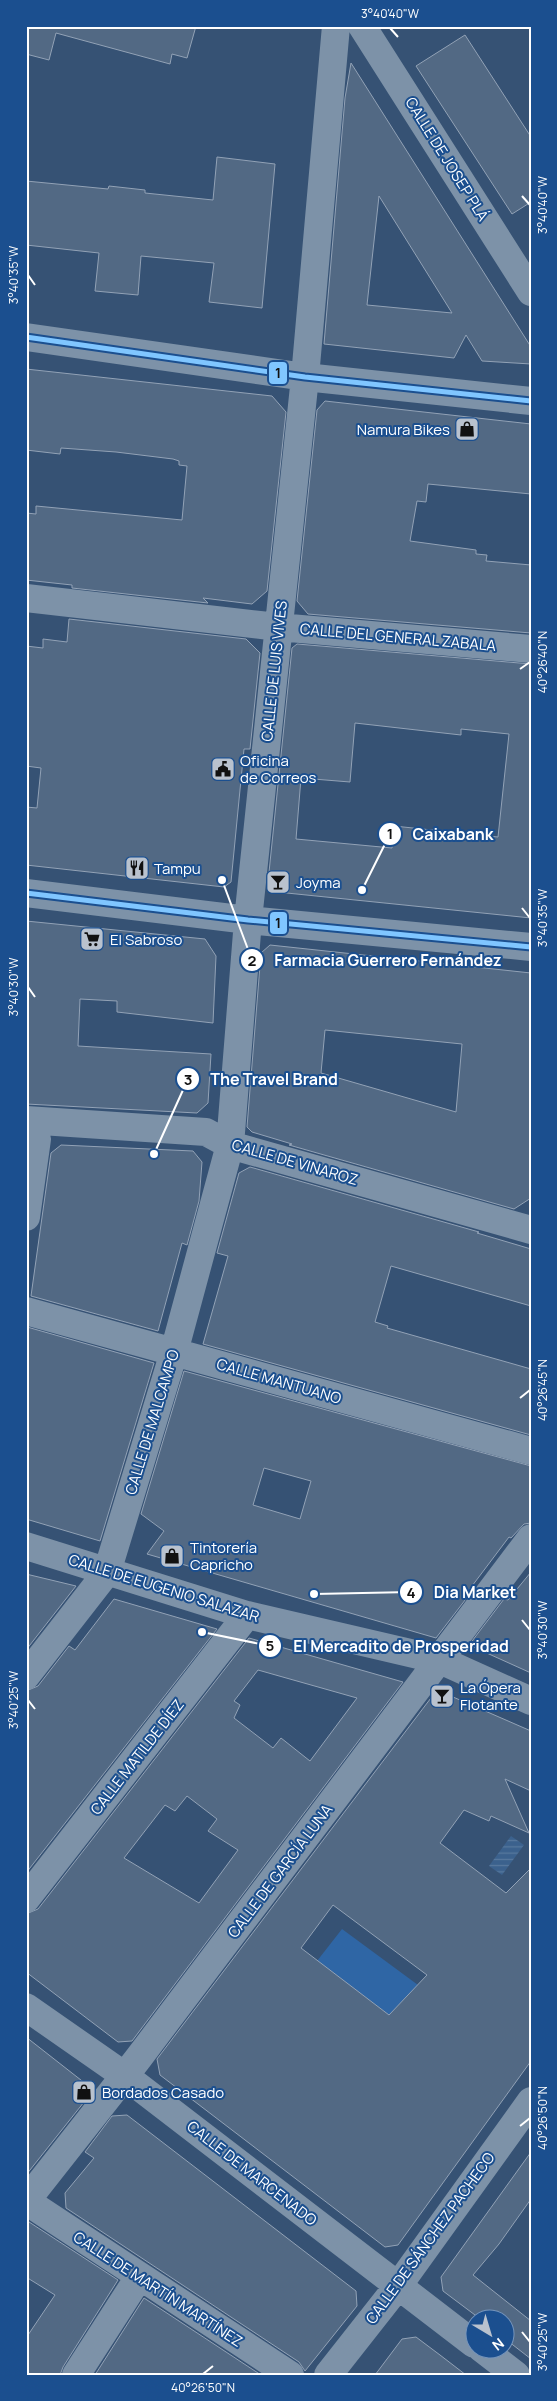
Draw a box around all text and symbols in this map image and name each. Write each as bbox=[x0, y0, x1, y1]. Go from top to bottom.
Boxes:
text: 3°40'40"W bbox=[361, 5, 420, 22]
street label: CALLE DE JOSEP PLÁ bbox=[400, 93, 494, 225]
text: 3°40'40"W bbox=[534, 175, 551, 234]
text: 3°40'35"W bbox=[5, 245, 22, 304]
line badge: 1 bbox=[268, 361, 288, 385]
text: 1 bbox=[275, 363, 281, 382]
shop icon: Namura Bikes bbox=[454, 416, 480, 442]
place label: Namura Bikes bbox=[357, 419, 450, 440]
street label: CALLE DE LUIS VIVES bbox=[256, 600, 292, 742]
street label: CALLE DEL GENERAL ZABALA bbox=[299, 618, 497, 656]
text: 40°26'40"N bbox=[534, 631, 551, 693]
place label: Oficina de Correos bbox=[240, 750, 316, 788]
public building icon: Oficina de Correos bbox=[210, 756, 236, 782]
callout: Caixabank bbox=[377, 819, 503, 850]
text: 1 bbox=[387, 823, 393, 844]
text: Caixabank bbox=[413, 823, 494, 845]
restaurant icon: Tampu bbox=[124, 855, 150, 881]
place label: Tampu bbox=[154, 858, 201, 879]
bar icon: Joyma bbox=[265, 869, 291, 895]
place label: Joyma bbox=[296, 872, 341, 893]
text: 3°40'35"W bbox=[534, 888, 551, 947]
line badge: 1 bbox=[269, 911, 288, 935]
text: 1 bbox=[275, 913, 281, 932]
supermarket icon: El Sabroso bbox=[79, 926, 105, 952]
place label: El Sabroso bbox=[110, 929, 182, 950]
callout: Farmacia Guerrero Fernández bbox=[240, 945, 512, 976]
text: Farmacia Guerrero Fernández bbox=[274, 949, 502, 971]
text: 2 bbox=[248, 950, 257, 971]
text: 3°40'30"W bbox=[5, 957, 22, 1016]
callout: The Travel Brand bbox=[176, 1064, 348, 1095]
text: The Travel Brand bbox=[210, 1068, 338, 1090]
text: 3 bbox=[184, 1069, 192, 1090]
street label: CALLE DE VINAROZ bbox=[229, 1134, 361, 1190]
street label: CALLE DE MALCAMPO bbox=[120, 1347, 184, 1497]
street label: CALLE MANTUANO bbox=[214, 1353, 344, 1409]
text: 40°26'45"N bbox=[534, 1359, 551, 1421]
place label: Tintorería Capricho bbox=[190, 1537, 257, 1575]
shop icon: Tintorería Capricho bbox=[159, 1543, 185, 1569]
street label: CALLE DE EUGENIO SALAZAR bbox=[66, 1549, 262, 1627]
callout: Dia Market bbox=[398, 1577, 526, 1608]
text: Dia Market bbox=[434, 1581, 516, 1603]
text: 4 bbox=[406, 1582, 416, 1603]
text: 3°40'30"W bbox=[534, 1600, 551, 1659]
callout: El Mercadito de Prosperidad bbox=[258, 1630, 518, 1661]
text: 5 bbox=[266, 1635, 275, 1656]
text: El Mercadito de Prosperidad bbox=[293, 1635, 509, 1657]
text: 3°40'25"W bbox=[5, 1670, 22, 1729]
place label: La Ópera Flotante bbox=[460, 1677, 521, 1715]
bar icon: La Ópera Flotante bbox=[429, 1683, 455, 1709]
street label: CALLE MATILDE DÍEZ bbox=[85, 1695, 189, 1819]
street label: CALLE DE GARCÍA LUNA bbox=[223, 1800, 337, 1942]
shop icon: Bordados Casado bbox=[71, 2079, 97, 2105]
place label: Bordados Casado bbox=[102, 2082, 224, 2103]
text: 40°26'50"N bbox=[534, 2086, 551, 2150]
street label: CALLE DE MARCENADO bbox=[183, 2116, 322, 2231]
street label: CALLE DE SÁNCHEZ PACHECO bbox=[361, 2148, 500, 2328]
street label: CALLE DE MARTÍN MARTÍNEZ bbox=[69, 2226, 247, 2352]
north arrow bbox=[464, 2308, 514, 2358]
text: 3°40'25"W bbox=[534, 2312, 551, 2371]
text: N bbox=[488, 2334, 508, 2355]
text: 40°26'50"N bbox=[171, 2379, 235, 2396]

